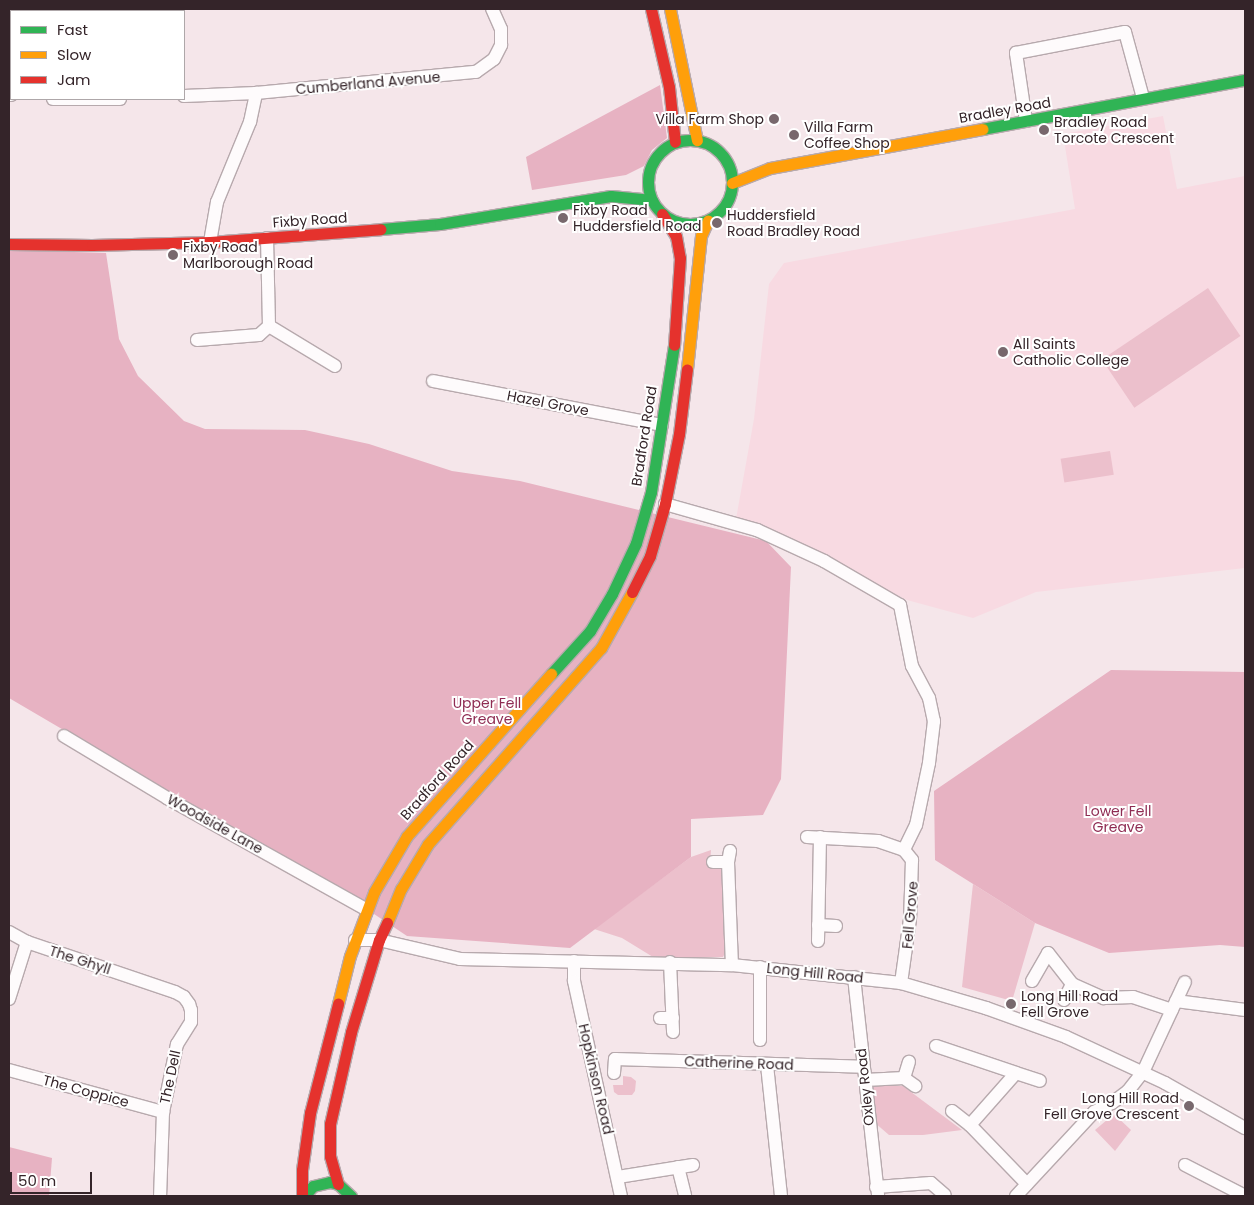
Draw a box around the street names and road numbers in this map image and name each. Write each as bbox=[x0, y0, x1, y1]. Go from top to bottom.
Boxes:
street label: Cumberland Avenue bbox=[295, 68, 441, 98]
street label: Bradley Road bbox=[958, 94, 1052, 126]
street label: Fixby Road bbox=[272, 209, 348, 231]
street label: Bradford Road bbox=[628, 385, 660, 487]
street label: Hazel Grove bbox=[506, 387, 590, 419]
street label: Bradford Road bbox=[397, 737, 477, 823]
street label: Woodside Lane bbox=[164, 791, 266, 857]
street label: Fell Grove bbox=[899, 880, 921, 950]
street label: The Ghyll bbox=[47, 942, 113, 978]
street label: Long Hill Road bbox=[766, 960, 864, 986]
street label: Hopkinson Road bbox=[575, 1022, 617, 1136]
street label: Oxley Road bbox=[853, 1047, 877, 1127]
street label: The Dell bbox=[156, 1049, 184, 1105]
street label: Catherine Road bbox=[684, 1053, 794, 1073]
street label: The Coppice bbox=[41, 1071, 131, 1111]

